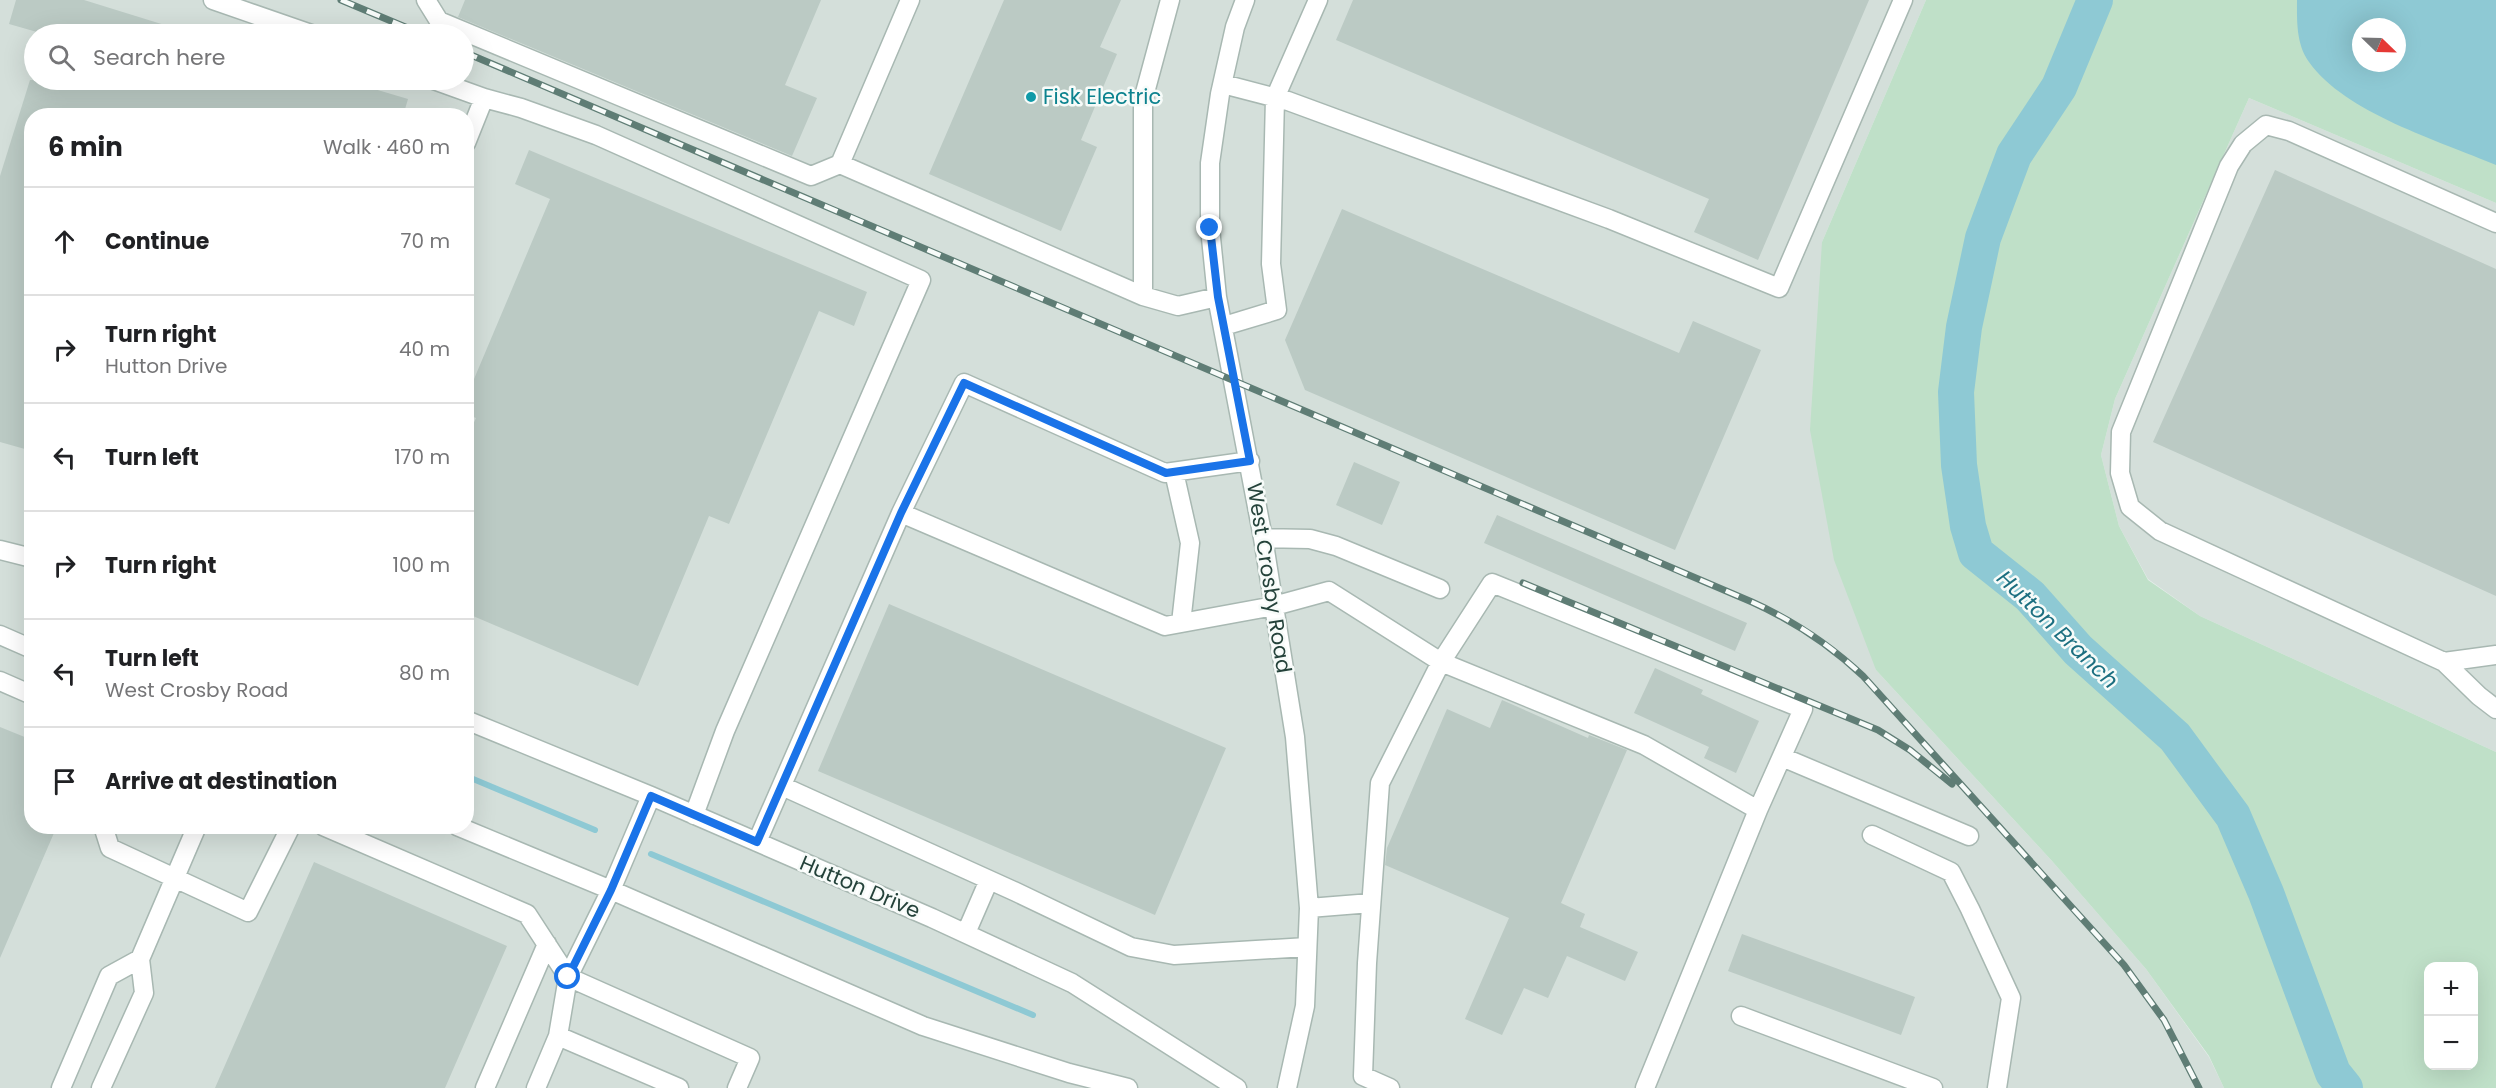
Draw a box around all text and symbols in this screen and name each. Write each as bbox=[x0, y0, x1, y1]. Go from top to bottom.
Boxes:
north arrow bbox=[2352, 18, 2406, 72]
search box bbox=[24, 24, 474, 90]
icon: search bbox=[45, 41, 78, 74]
text: Search here bbox=[93, 42, 226, 73]
place label: Fisk Electric bbox=[1043, 82, 1161, 111]
marker: Fisk Electric bbox=[1024, 90, 1038, 104]
text: 6 min bbox=[48, 129, 123, 165]
text: Walk · 460 m bbox=[323, 133, 450, 161]
route end bbox=[1196, 214, 1222, 240]
icon: ahead bbox=[48, 225, 81, 258]
text: Continue bbox=[105, 226, 209, 257]
text: 70 m bbox=[401, 227, 450, 255]
text: Turn right bbox=[105, 319, 216, 350]
icon: right bbox=[48, 333, 81, 366]
text: 40 m bbox=[399, 335, 450, 363]
text: Hutton Drive bbox=[105, 352, 227, 380]
icon: left bbox=[48, 441, 81, 474]
text: Turn left bbox=[105, 442, 199, 473]
text: 170 m bbox=[394, 443, 450, 471]
street label: West Crosby Road bbox=[1240, 481, 1299, 675]
icon: right bbox=[48, 549, 81, 582]
text: Turn right bbox=[105, 550, 216, 581]
text: 100 m bbox=[393, 551, 450, 579]
water label: Hutton Branch bbox=[1990, 563, 2125, 695]
text: Turn left bbox=[105, 643, 199, 674]
icon: left bbox=[48, 657, 81, 690]
text: 80 m bbox=[399, 659, 450, 687]
text: West Crosby Road bbox=[105, 676, 288, 704]
icon: arrive bbox=[48, 765, 81, 798]
text: Arrive at destination bbox=[105, 766, 337, 797]
street label: Hutton Drive bbox=[795, 848, 925, 925]
map controls bbox=[2424, 962, 2478, 1070]
button: + bbox=[2424, 962, 2478, 1016]
route start bbox=[554, 963, 580, 989]
button: − bbox=[2424, 1016, 2478, 1070]

